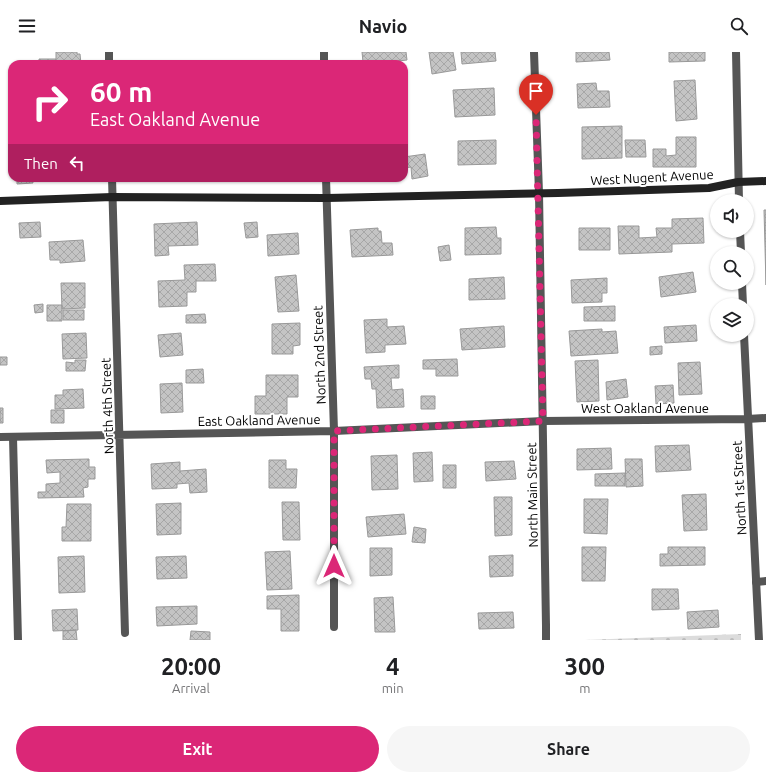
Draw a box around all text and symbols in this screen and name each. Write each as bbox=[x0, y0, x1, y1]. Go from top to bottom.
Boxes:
icon: menu bbox=[16, 15, 38, 37]
icon: search bbox=[728, 15, 750, 37]
text: Navio bbox=[359, 16, 407, 36]
pin bbox=[519, 74, 553, 115]
icon: right bbox=[24, 76, 76, 128]
text: 60 m bbox=[90, 76, 152, 107]
icon: arrive bbox=[525, 80, 547, 102]
text: East Oakland Avenue bbox=[90, 109, 260, 129]
icon: left bbox=[66, 152, 88, 174]
text: Then bbox=[24, 155, 58, 172]
street label: West Nugent Avenue bbox=[590, 167, 714, 187]
map controls bbox=[710, 194, 754, 342]
button: sound bbox=[710, 194, 754, 238]
button: search bbox=[710, 246, 754, 290]
button: layers bbox=[710, 298, 754, 342]
street label: North 2nd Street bbox=[310, 305, 328, 405]
street label: North 4th Street bbox=[98, 358, 116, 454]
street label: West Oakland Avenue bbox=[581, 401, 709, 415]
street label: East Oakland Avenue bbox=[197, 412, 321, 428]
street label: North 1st Street bbox=[730, 440, 748, 536]
street label: North Main Street bbox=[524, 442, 540, 548]
position arrow bbox=[313, 545, 355, 587]
text: 20:00 bbox=[161, 653, 221, 680]
text: 4 bbox=[386, 653, 399, 680]
text: 300 bbox=[565, 653, 605, 680]
text: Arrival bbox=[172, 681, 210, 695]
text: min bbox=[382, 681, 404, 695]
text: m bbox=[579, 681, 590, 695]
button: Exit bbox=[16, 726, 379, 772]
button: Share bbox=[387, 726, 750, 772]

